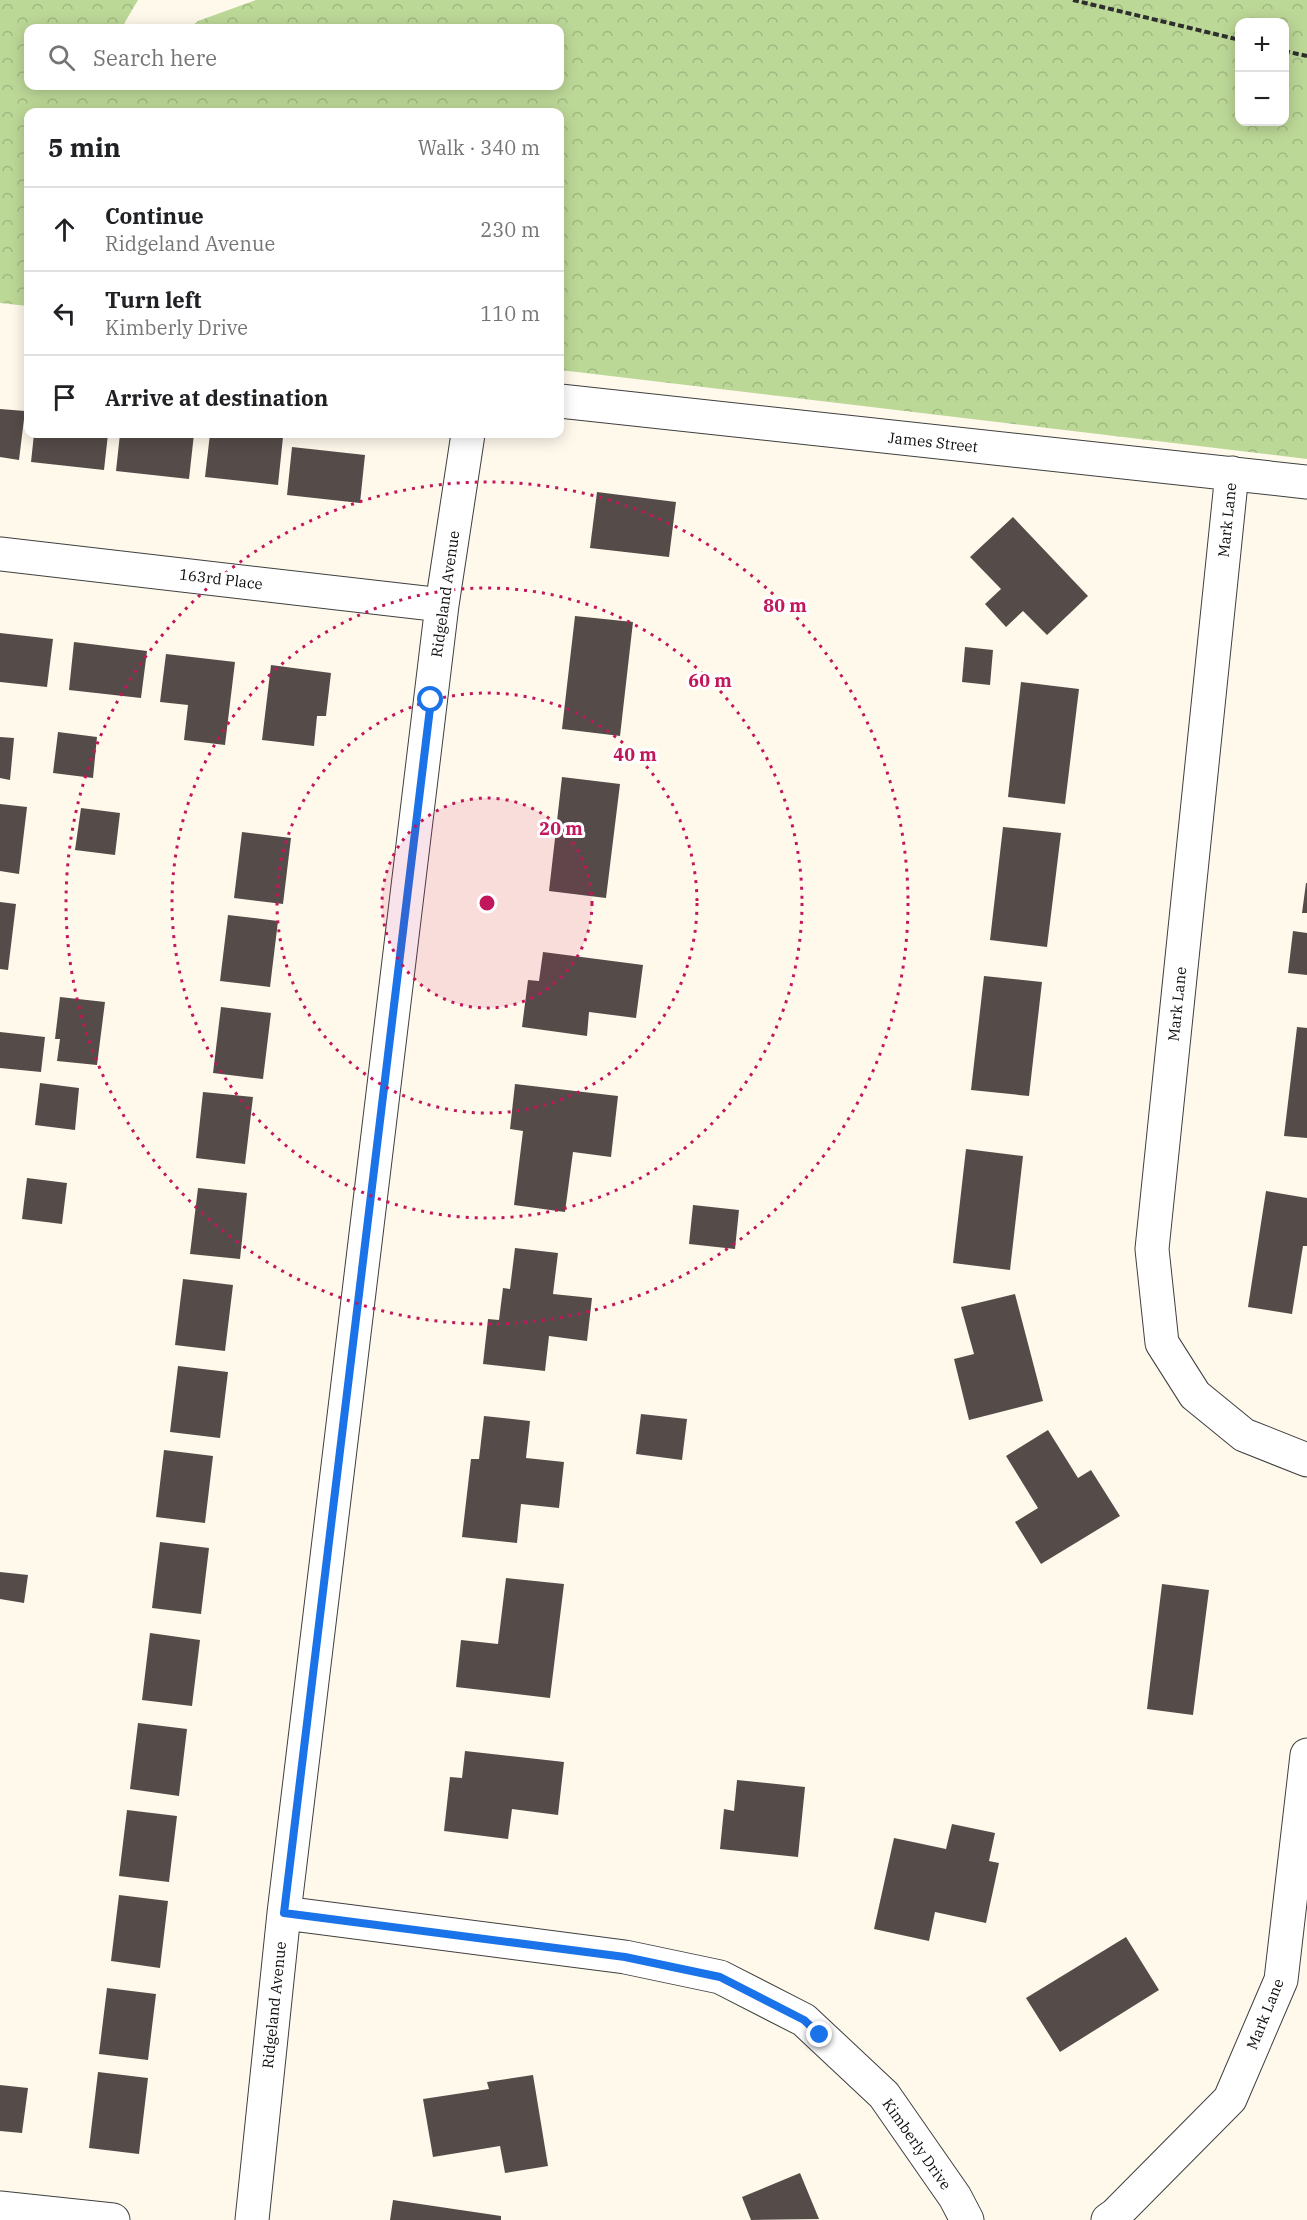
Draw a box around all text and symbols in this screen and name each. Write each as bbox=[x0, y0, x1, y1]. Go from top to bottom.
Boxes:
map controls bbox=[1235, 18, 1289, 126]
button: + bbox=[1235, 18, 1289, 72]
search box bbox=[24, 24, 564, 90]
icon: search bbox=[45, 41, 78, 74]
text: Search here bbox=[93, 43, 217, 72]
button: − bbox=[1235, 72, 1289, 126]
text: 5 min bbox=[48, 130, 121, 164]
text: Walk · 340 m bbox=[418, 134, 540, 161]
text: Continue bbox=[105, 201, 204, 230]
icon: ahead bbox=[48, 213, 81, 246]
text: 230 m bbox=[480, 216, 540, 243]
text: Ridgeland Avenue bbox=[105, 230, 275, 257]
text: Turn left bbox=[105, 285, 201, 314]
icon: left bbox=[48, 297, 81, 330]
text: 110 m bbox=[480, 300, 540, 327]
text: Kimberly Drive bbox=[105, 314, 248, 341]
icon: arrive bbox=[48, 381, 81, 414]
text: Arrive at destination bbox=[105, 383, 328, 412]
street label: James Street bbox=[887, 428, 979, 456]
street label: Mark Lane bbox=[1214, 482, 1240, 558]
street label: Ridgeland Avenue bbox=[427, 529, 463, 659]
street label: 163rd Place bbox=[178, 564, 264, 594]
text: 80 m bbox=[763, 594, 807, 617]
text: 60 m bbox=[688, 669, 732, 692]
route start bbox=[417, 686, 443, 712]
text: 40 m bbox=[613, 743, 657, 766]
text: 20 m bbox=[539, 817, 583, 840]
centre of rings bbox=[477, 893, 497, 913]
street label: Mark Lane bbox=[1164, 966, 1190, 1042]
street label: Ridgeland Avenue bbox=[258, 1941, 290, 2069]
street label: Mark Lane bbox=[1242, 1976, 1288, 2052]
route end bbox=[806, 2021, 832, 2047]
street label: Kimberly Drive bbox=[878, 2095, 956, 2193]

